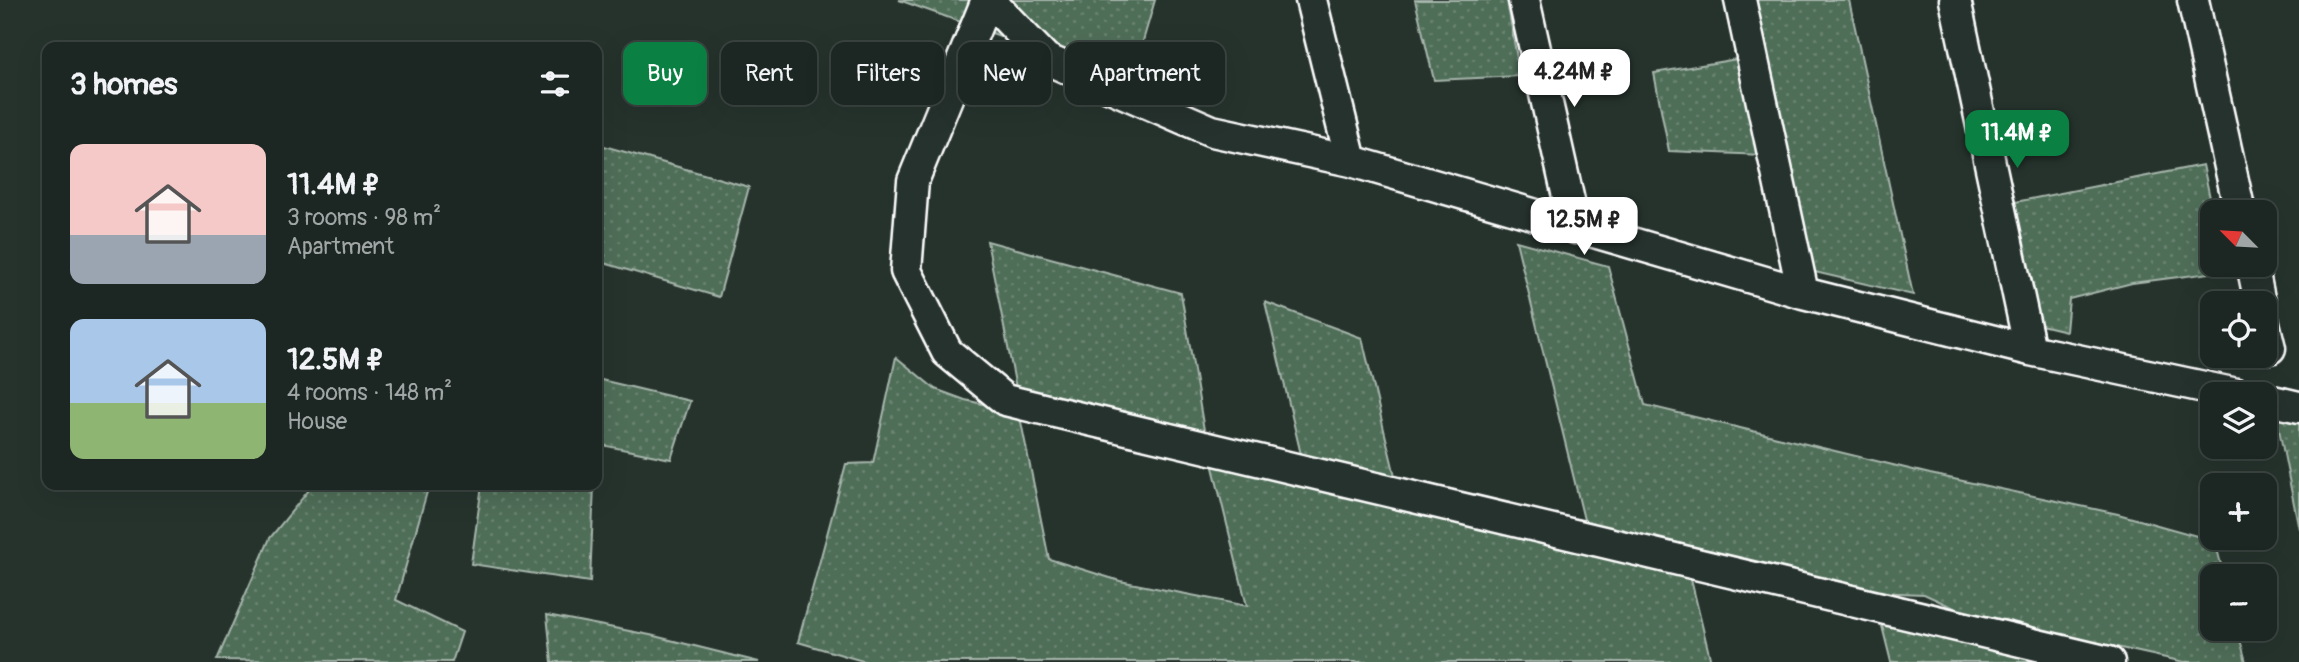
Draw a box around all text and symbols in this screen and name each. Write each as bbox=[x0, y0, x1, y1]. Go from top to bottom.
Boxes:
chip: Buy bbox=[623, 42, 707, 105]
chip: Rent bbox=[721, 42, 817, 105]
chip: Filters bbox=[831, 42, 944, 105]
chip: New bbox=[958, 42, 1051, 105]
chip: Apartment bbox=[1065, 42, 1225, 105]
pin: 4.24M ₽ bbox=[1509, 50, 1639, 109]
text: 4.24M ₽ bbox=[1534, 57, 1614, 86]
icon: filters bbox=[536, 65, 574, 103]
text: 3 homes bbox=[70, 66, 177, 103]
pin: 11.4M ₽ bbox=[1952, 110, 2082, 170]
text: 11.4M ₽ bbox=[1981, 118, 2053, 147]
text: 11.4M ₽ bbox=[287, 166, 381, 203]
icon: home bbox=[126, 172, 210, 256]
pin: 12.5M ₽ bbox=[1519, 198, 1649, 257]
north arrow bbox=[2200, 200, 2277, 276]
map controls bbox=[2200, 200, 2277, 641]
text: 3 rooms · 98 m² bbox=[287, 203, 441, 232]
text: 12.5M ₽ bbox=[1547, 205, 1621, 234]
text: Apartment bbox=[287, 232, 394, 261]
button: locate bbox=[2200, 291, 2277, 368]
text: 12.5M ₽ bbox=[287, 341, 384, 378]
icon: home bbox=[126, 347, 210, 431]
text: 4 rooms · 148 m² bbox=[287, 378, 452, 407]
button: layers bbox=[2200, 382, 2277, 459]
text: House bbox=[287, 407, 347, 436]
button: + bbox=[2200, 473, 2277, 550]
button: − bbox=[2200, 564, 2277, 641]

